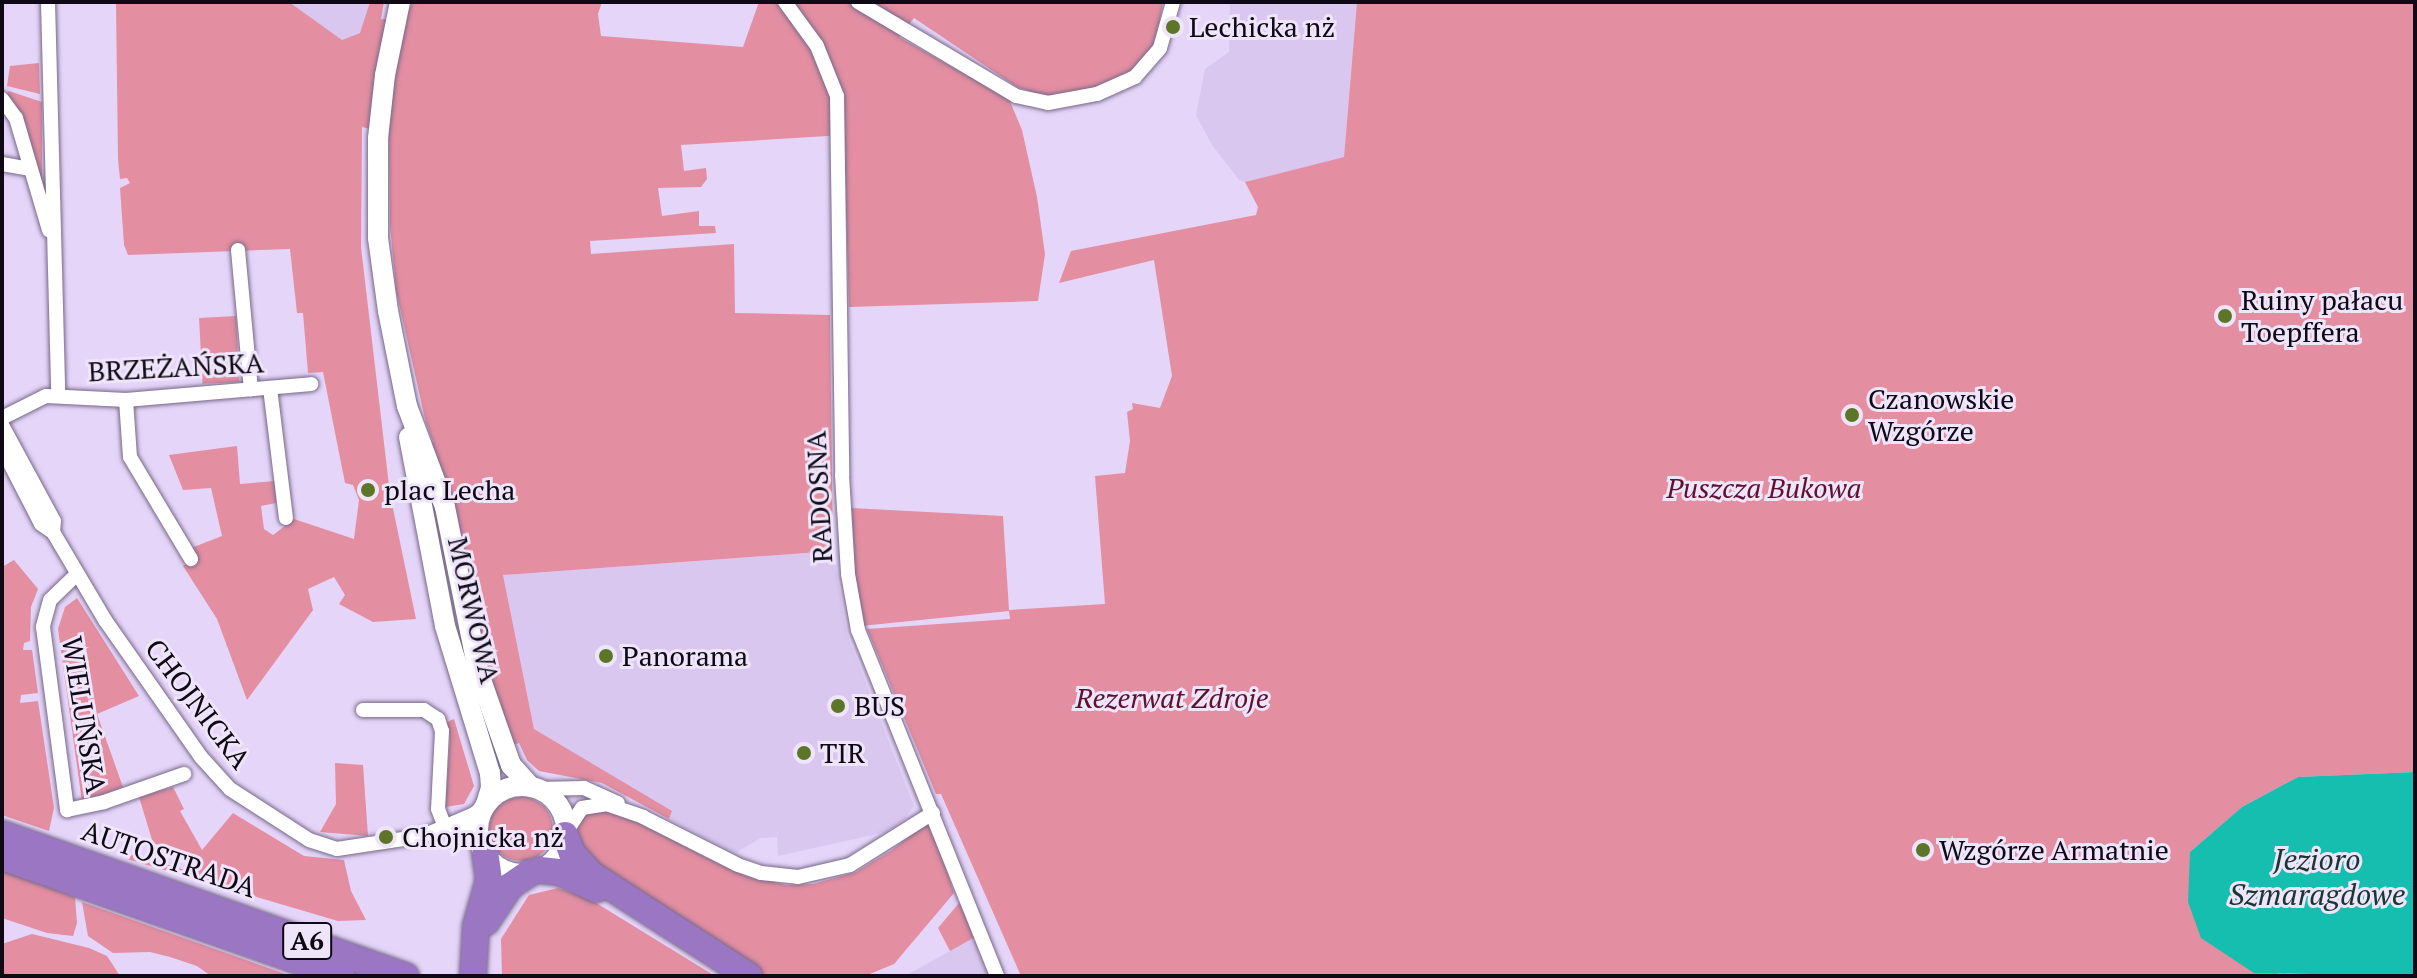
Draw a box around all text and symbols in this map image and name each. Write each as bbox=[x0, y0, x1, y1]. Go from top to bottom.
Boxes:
place label: Lechicka nż bbox=[1189, 10, 1335, 44]
marker: Lechicka nż bbox=[1164, 18, 1182, 36]
place label: Ruiny pałacu Toepffera bbox=[2241, 283, 2403, 349]
marker: Ruiny pałacu Toepffera bbox=[2216, 307, 2234, 325]
street label: BRZEŻAŃSKA bbox=[87, 346, 265, 388]
place label: Czanowskie Wzgórze bbox=[1868, 382, 2014, 448]
marker: Czanowskie Wzgórze bbox=[1843, 406, 1861, 424]
street label: RADOSNA bbox=[799, 430, 839, 564]
park label: Puszcza Bukowa bbox=[1667, 471, 1861, 505]
place label: plac Lecha bbox=[384, 473, 515, 507]
marker: plac Lecha bbox=[359, 481, 377, 499]
street label: MORWOWA bbox=[441, 534, 507, 686]
street label: CHOJNICKA bbox=[138, 633, 258, 775]
street label: WIELUŃSKA bbox=[55, 634, 113, 796]
place label: Panorama bbox=[622, 639, 748, 673]
marker: Panorama bbox=[597, 647, 615, 665]
park label: Rezerwat Zdroje bbox=[1075, 681, 1269, 715]
place label: BUS bbox=[854, 689, 905, 723]
marker: BUS bbox=[829, 697, 847, 715]
place label: TIR bbox=[820, 736, 865, 770]
marker: TIR bbox=[795, 744, 813, 762]
street label: AUTOSTRADA bbox=[77, 813, 261, 905]
place label: Chojnicka nż bbox=[402, 820, 564, 854]
marker: Chojnicka nż bbox=[377, 828, 395, 846]
place label: Wzgórze Armatnie bbox=[1939, 833, 2169, 867]
marker: Wzgórze Armatnie bbox=[1914, 841, 1932, 859]
water label: Jezioro Szmaragdowe bbox=[2229, 841, 2405, 912]
road number: A6 bbox=[281, 919, 333, 963]

